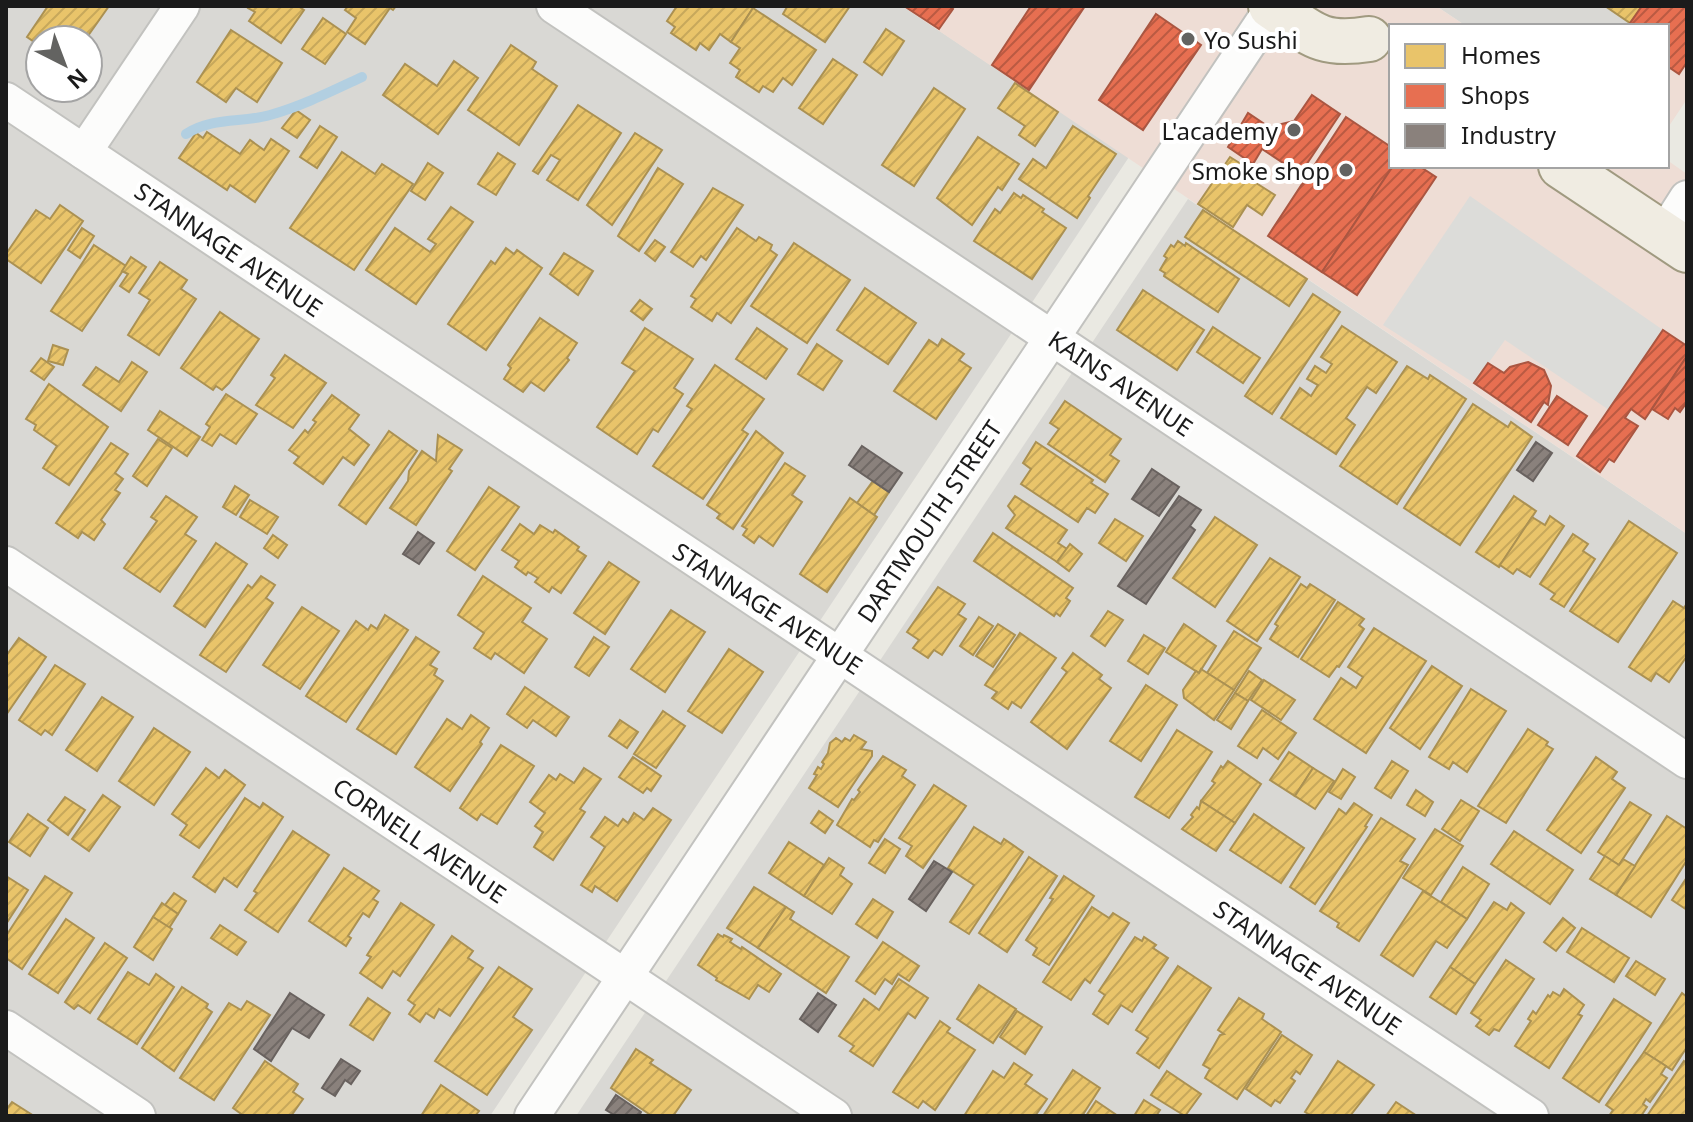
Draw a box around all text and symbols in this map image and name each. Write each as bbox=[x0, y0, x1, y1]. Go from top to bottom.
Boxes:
place label: Yo Sushi bbox=[1204, 23, 1298, 56]
north arrow bbox=[24, 24, 104, 104]
legend bbox=[1389, 24, 1669, 168]
marker: Yo Sushi bbox=[1179, 30, 1197, 48]
text: Homes bbox=[1461, 38, 1541, 71]
text: N bbox=[61, 62, 95, 97]
text: Shops bbox=[1461, 78, 1530, 111]
place label: L'academy bbox=[1161, 114, 1279, 147]
text: Industry bbox=[1461, 118, 1557, 151]
marker: L'academy bbox=[1285, 121, 1303, 139]
place label: Smoke shop bbox=[1192, 154, 1330, 187]
marker: Smoke shop bbox=[1337, 161, 1355, 179]
street label: STANNAGE AVENUE bbox=[129, 174, 329, 324]
street label: KAINS AVENUE bbox=[1042, 323, 1200, 443]
street label: DARTMOUTH STREET bbox=[849, 413, 1009, 629]
street label: STANNAGE AVENUE bbox=[667, 534, 869, 682]
street label: CORNELL AVENUE bbox=[327, 770, 513, 910]
street label: STANNAGE AVENUE bbox=[1208, 892, 1408, 1042]

